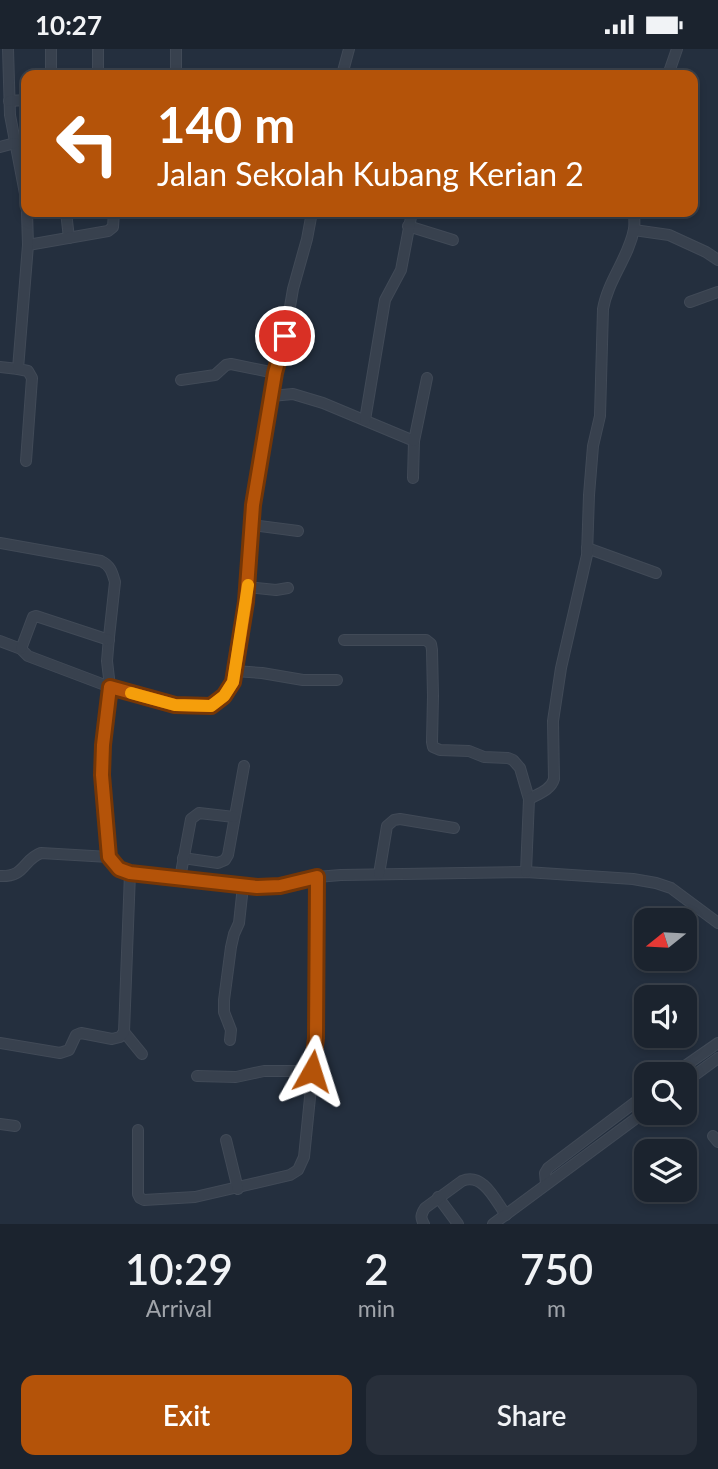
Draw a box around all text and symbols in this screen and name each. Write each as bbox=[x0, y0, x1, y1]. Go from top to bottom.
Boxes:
text: 10:27 bbox=[35, 9, 102, 41]
text: 140 m bbox=[157, 95, 295, 153]
icon: left bbox=[42, 98, 133, 189]
text: Jalan Sekolah Kubang Kerian 2 bbox=[157, 154, 584, 193]
pin bbox=[255, 306, 315, 366]
icon: arrive bbox=[266, 317, 304, 355]
north arrow bbox=[634, 908, 696, 971]
map controls bbox=[634, 908, 697, 1202]
button: sound bbox=[634, 985, 697, 1048]
position arrow bbox=[275, 1034, 349, 1108]
button: search bbox=[634, 1062, 697, 1125]
button: layers bbox=[634, 1139, 697, 1202]
text: 10:29 bbox=[125, 1244, 233, 1294]
text: 2 bbox=[364, 1244, 389, 1294]
text: 750 bbox=[520, 1244, 593, 1294]
text: Arrival bbox=[146, 1294, 212, 1322]
text: min bbox=[358, 1294, 395, 1322]
text: m bbox=[547, 1294, 566, 1322]
button: Exit bbox=[21, 1375, 352, 1455]
button: Share bbox=[366, 1375, 697, 1455]

